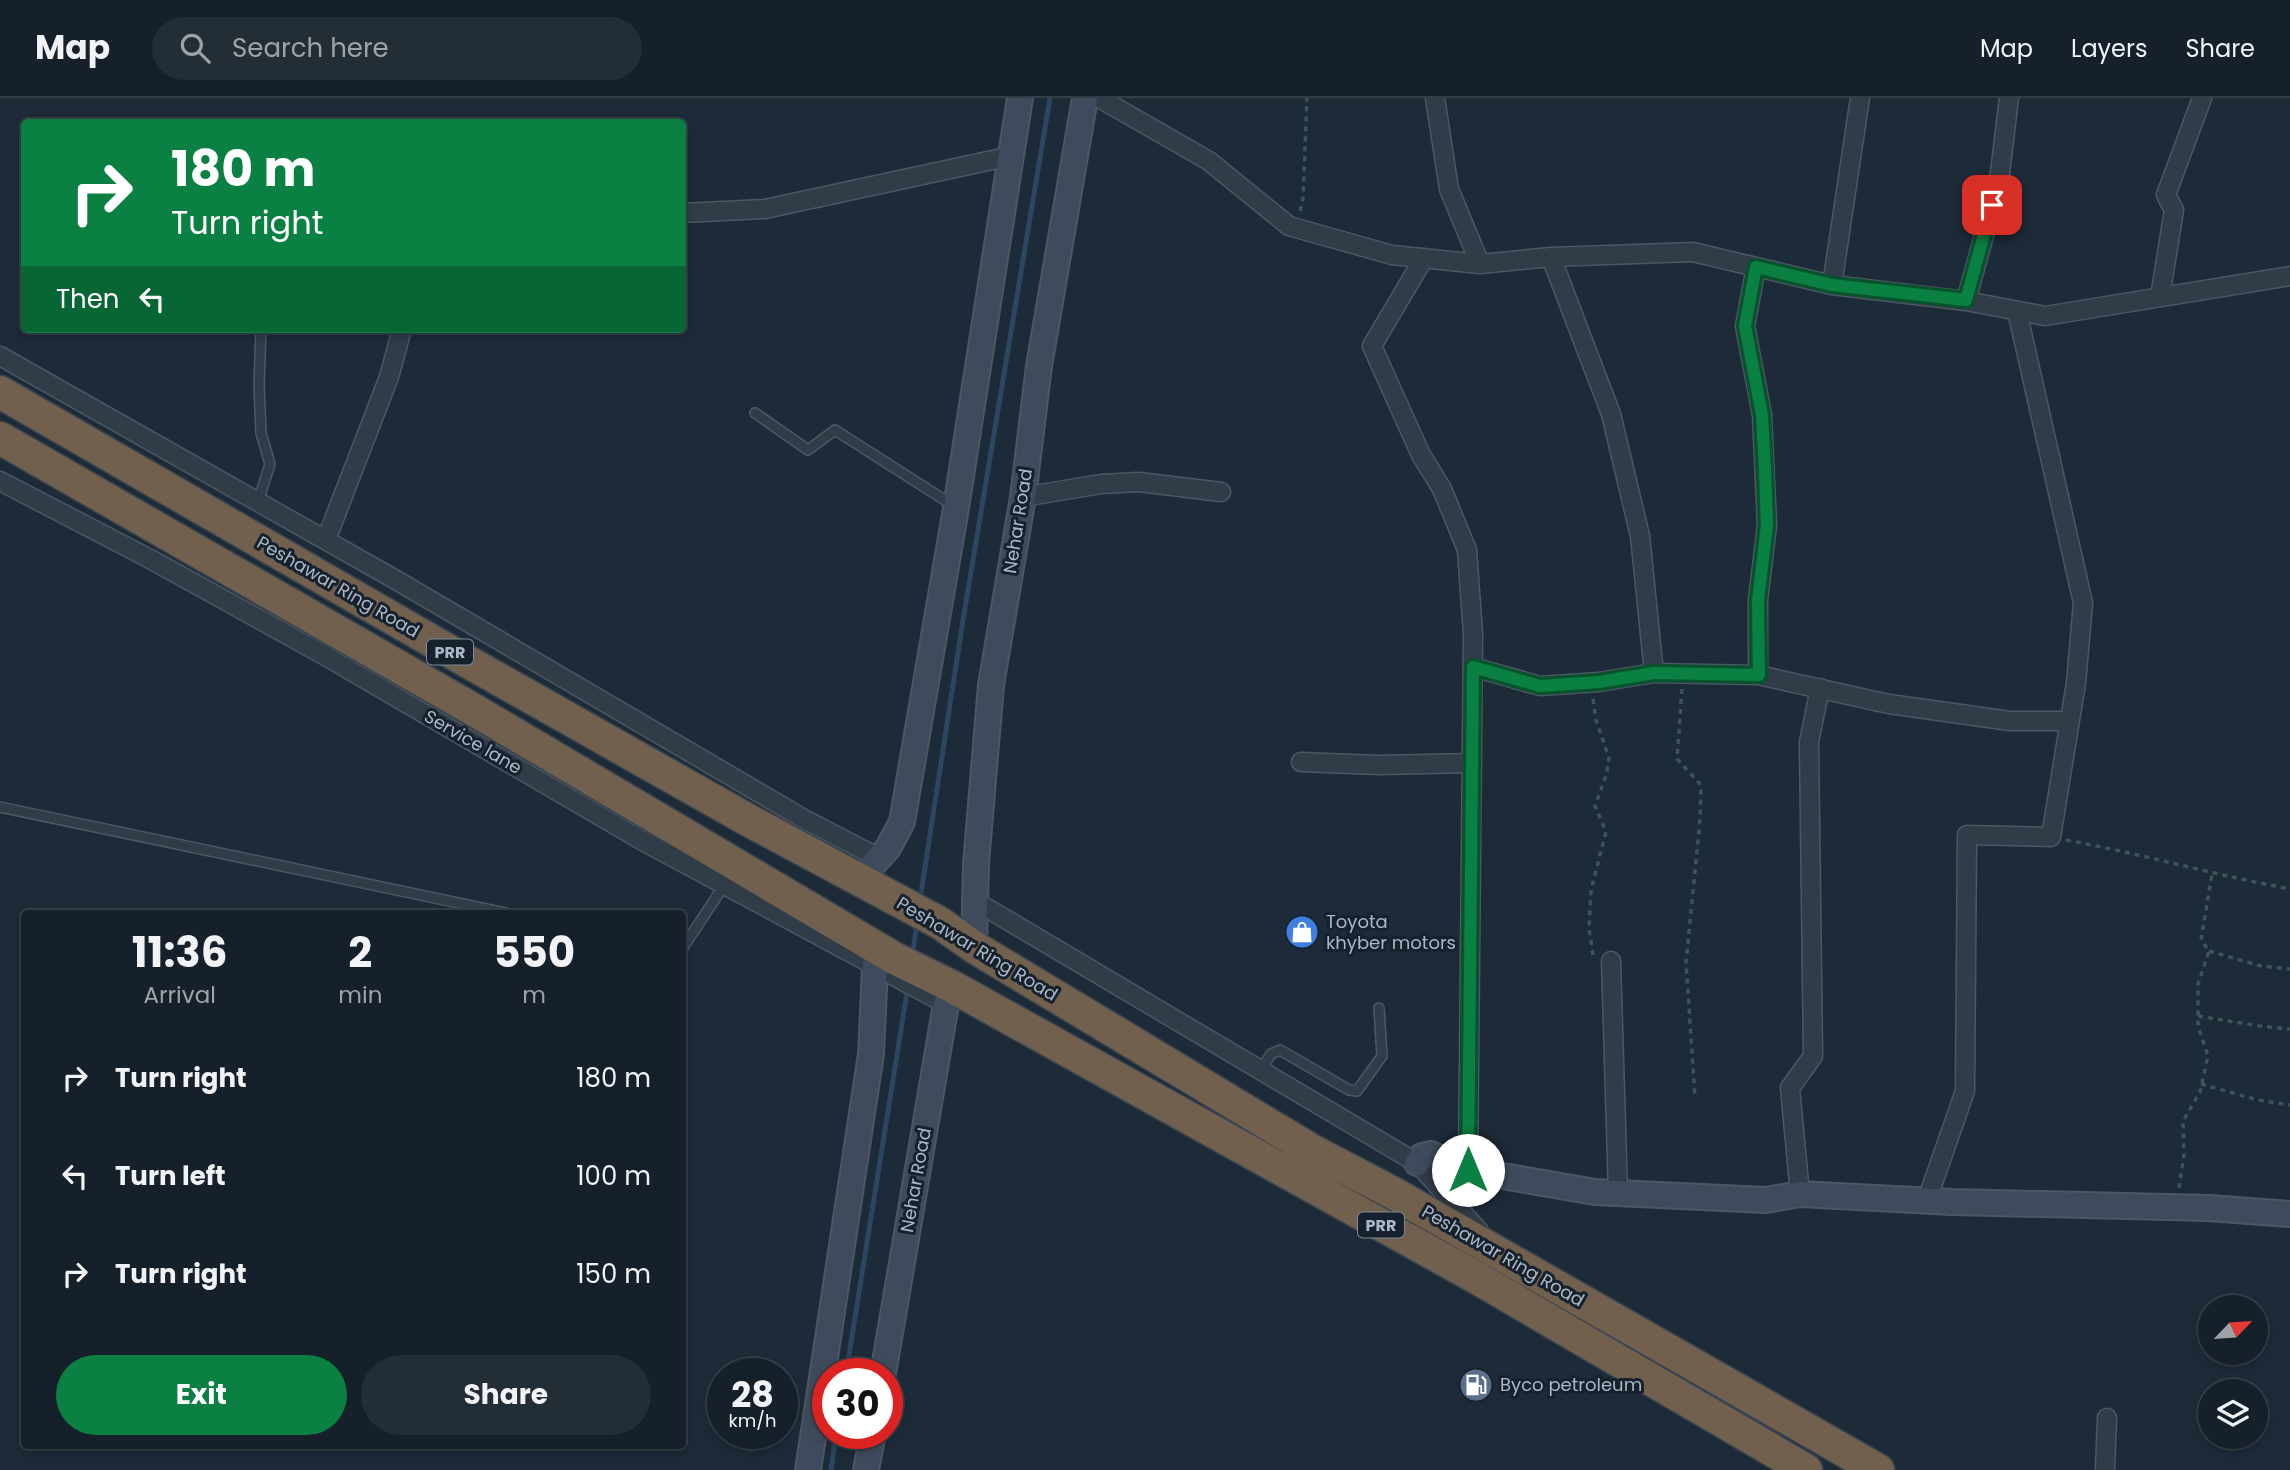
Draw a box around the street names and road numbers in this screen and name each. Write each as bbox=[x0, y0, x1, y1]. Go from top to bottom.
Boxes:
street label: Nehar Road bbox=[997, 467, 1038, 575]
street label: Peshawar Ring Road bbox=[252, 530, 424, 643]
road number: PRR bbox=[427, 639, 473, 664]
street label: Service lane bbox=[420, 703, 527, 780]
street label: Peshawar Ring Road bbox=[892, 891, 1062, 1007]
street label: Nehar Road bbox=[894, 1126, 937, 1234]
street label: Peshawar Ring Road bbox=[1417, 1199, 1589, 1312]
road number: PRR bbox=[1358, 1212, 1404, 1238]

